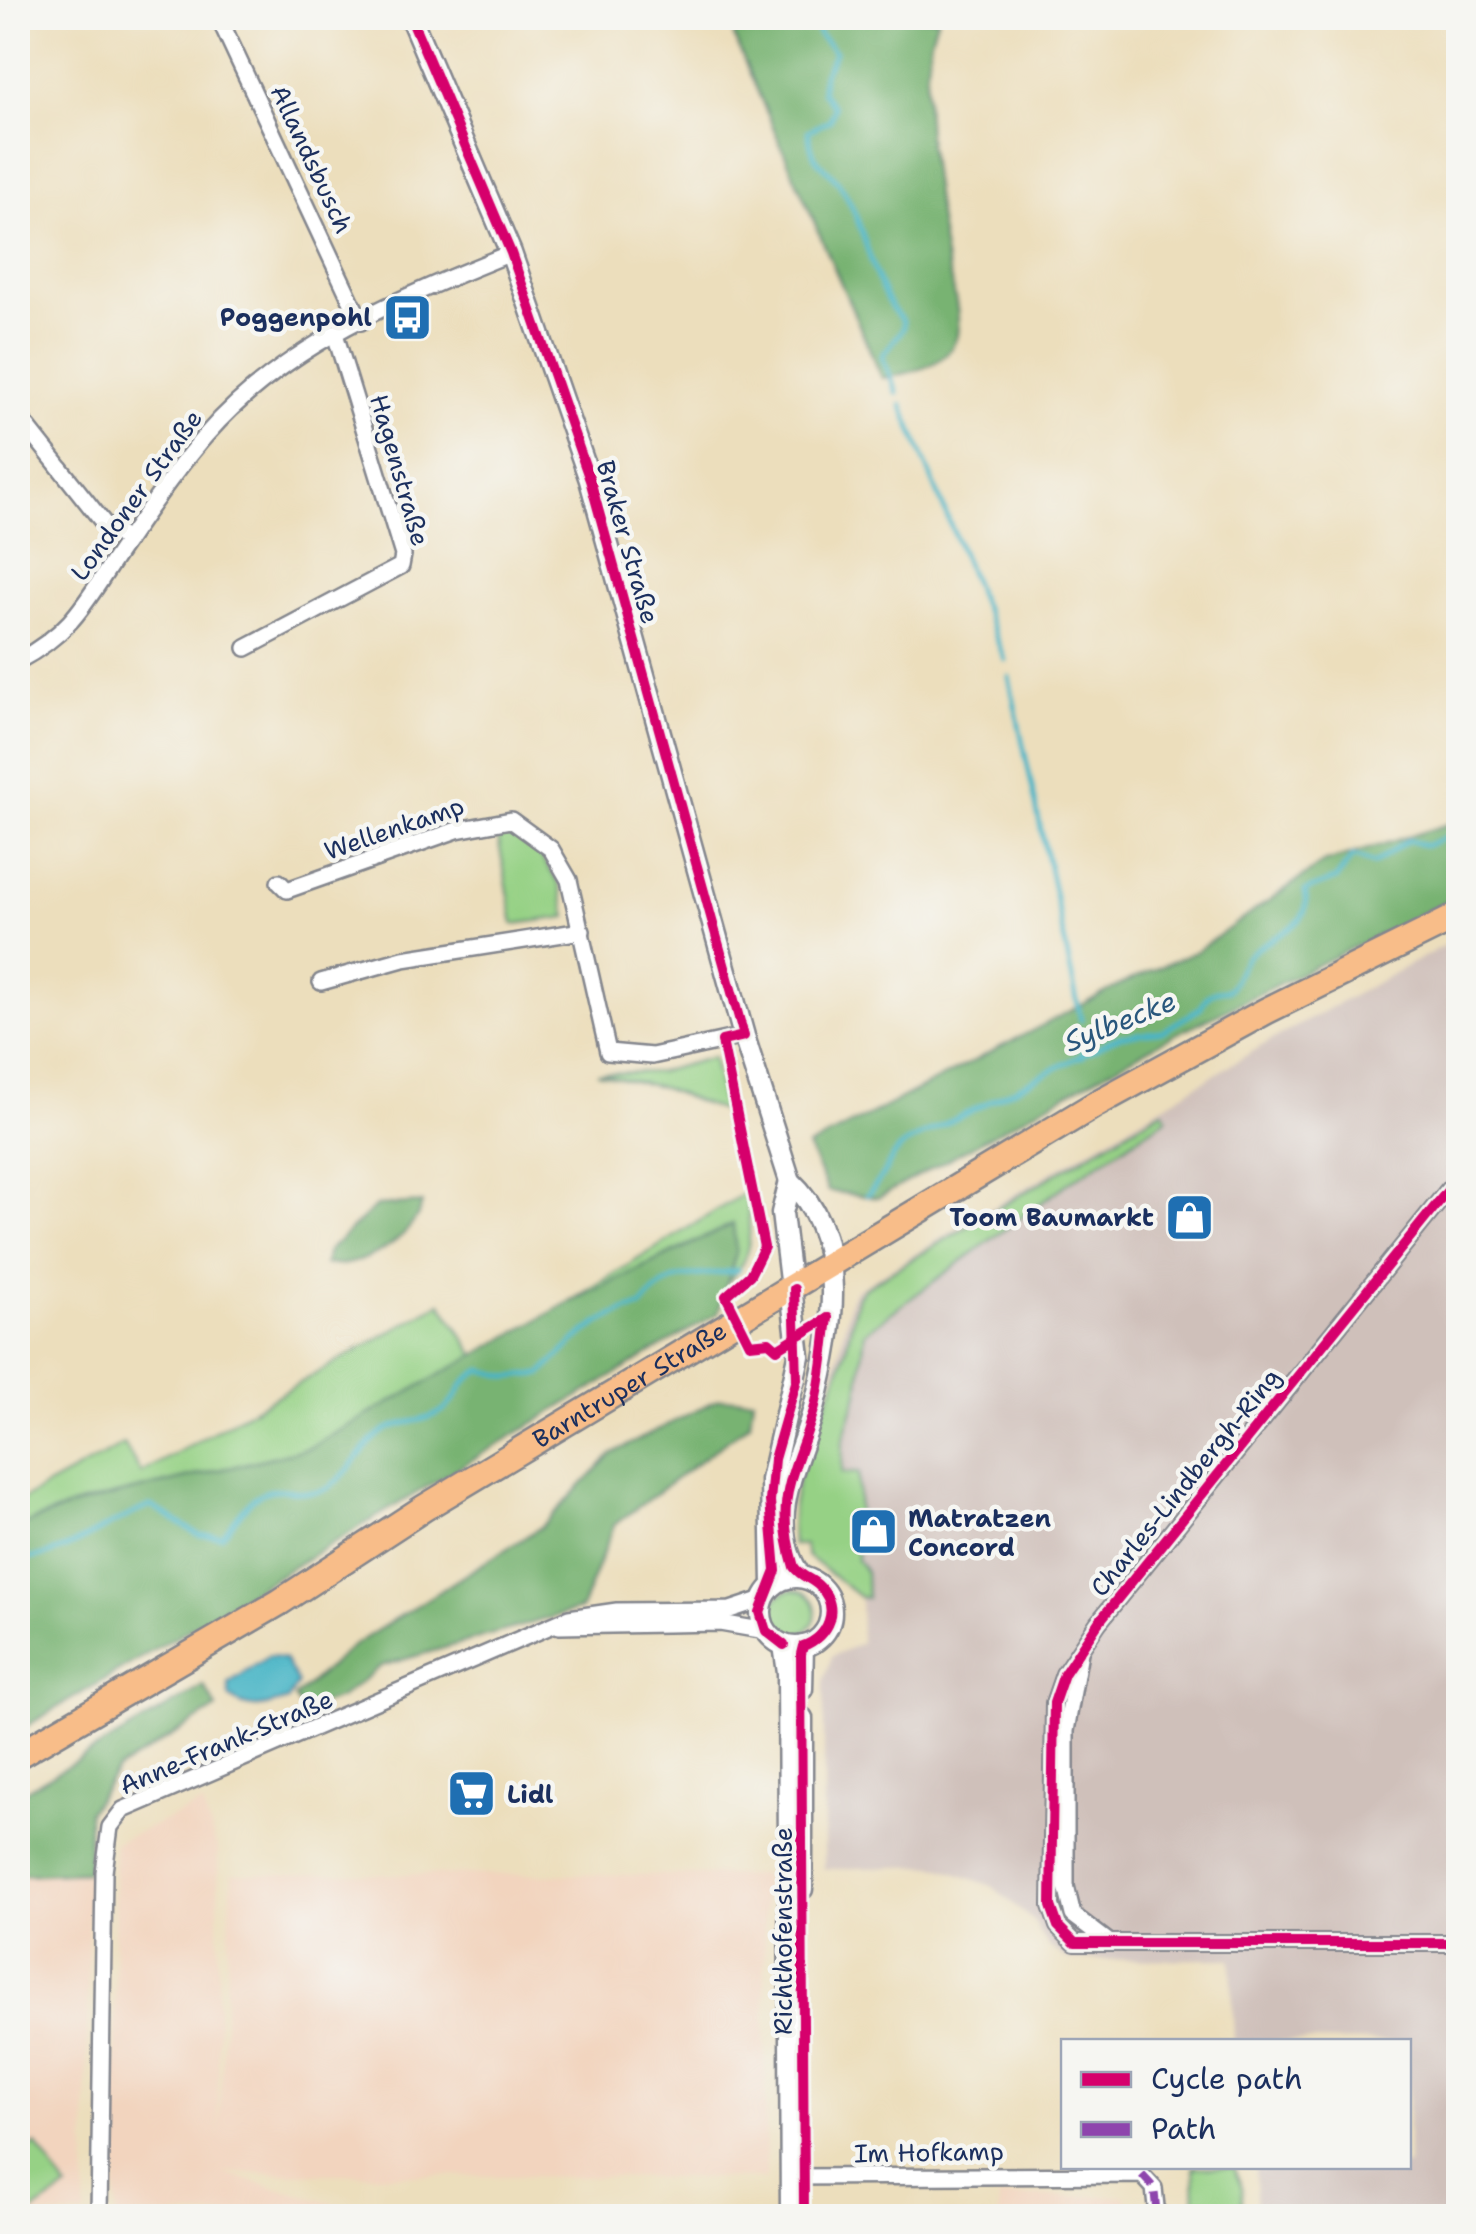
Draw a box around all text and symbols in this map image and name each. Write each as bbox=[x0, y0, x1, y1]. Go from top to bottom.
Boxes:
street label: Allandsbusch bbox=[263, 79, 361, 239]
bus stop icon: Poggenpohl bbox=[381, 291, 433, 343]
place label: Poggenpohl bbox=[220, 300, 372, 334]
street label: Hagenstraße bbox=[362, 390, 438, 550]
street label: Londoner Straße bbox=[62, 403, 210, 587]
street label: Braker Straße bbox=[588, 456, 668, 628]
street label: Wellenkamp bbox=[320, 788, 468, 868]
water label: Sylbecke bbox=[1058, 981, 1182, 1061]
shop icon: Toom Baumarkt bbox=[1163, 1191, 1215, 1243]
place label: Toom Baumarkt bbox=[949, 1200, 1154, 1234]
street label: Barntruper Straße bbox=[526, 1313, 733, 1456]
street label: Charles-Lindbergh-Ring bbox=[1082, 1361, 1288, 1603]
place label: Matratzen Concord bbox=[908, 1501, 1052, 1564]
shop icon: Matratzen Concord bbox=[847, 1506, 899, 1558]
street label: Anne-Frank-Straße bbox=[114, 1682, 338, 1802]
supermarket icon: Lidl bbox=[446, 1768, 498, 1820]
place label: Lidl bbox=[507, 1777, 554, 1811]
street label: Richthofenstraße bbox=[766, 1827, 800, 2035]
legend bbox=[1061, 2039, 1411, 2169]
text: Cycle path bbox=[1151, 2058, 1303, 2099]
text: Path bbox=[1151, 2108, 1217, 2149]
street label: Im Hofkamp bbox=[854, 2134, 1004, 2170]

